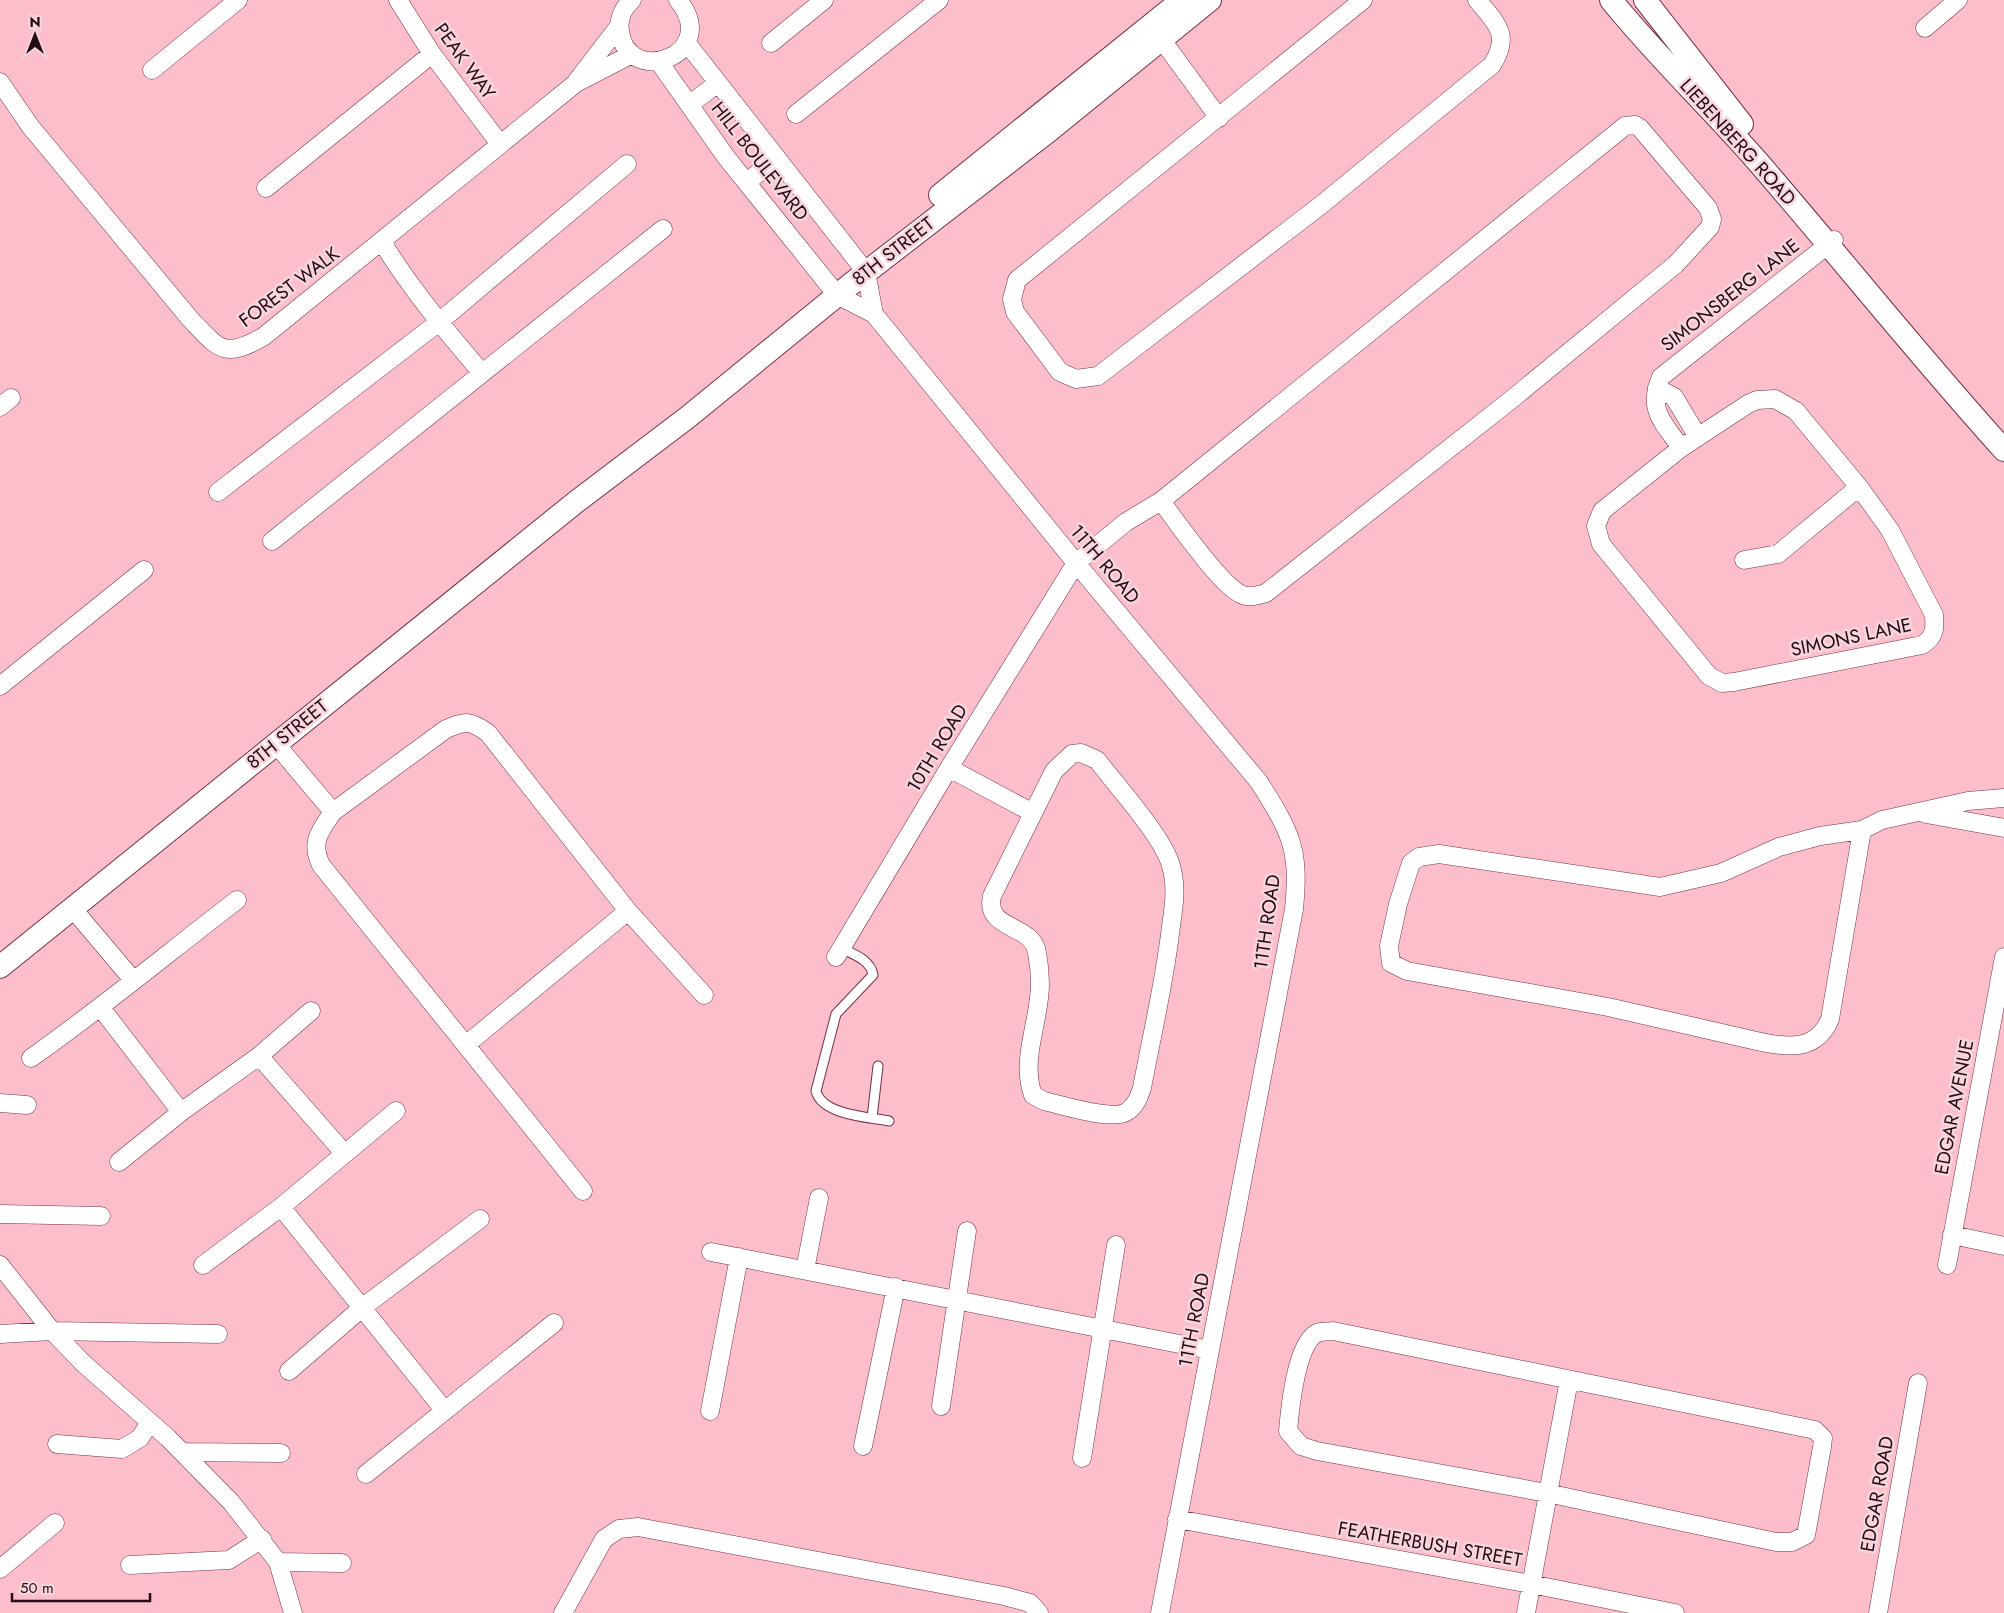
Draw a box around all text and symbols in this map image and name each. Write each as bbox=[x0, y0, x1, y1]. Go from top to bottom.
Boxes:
north arrow bbox=[10, 10, 60, 60]
text: N bbox=[29, 12, 41, 32]
street label: PEAK WAY bbox=[428, 17, 502, 105]
street label: LIEBENBERG ROAD bbox=[1674, 73, 1802, 211]
street label: HILL BOULEVARD bbox=[705, 96, 815, 226]
street label: 8TH STREET bbox=[846, 210, 940, 292]
street label: SIMONSBERG LANE bbox=[1655, 232, 1805, 358]
street label: FOREST WALK bbox=[233, 240, 345, 334]
street label: 11TH ROAD bbox=[1064, 519, 1146, 609]
street label: SIMONS LANE bbox=[1788, 611, 1914, 663]
street label: 8TH STREET bbox=[241, 693, 334, 775]
street label: 10TH ROAD bbox=[900, 699, 974, 797]
street label: 11TH ROAD bbox=[1247, 873, 1287, 971]
street label: EDGAR AVENUE bbox=[1928, 1037, 1980, 1177]
street label: 11TH ROAD bbox=[1172, 1270, 1216, 1370]
street label: EDGAR ROAD bbox=[1854, 1434, 1900, 1554]
street label: FEATHERBUSH STREET bbox=[1336, 1515, 1524, 1574]
scale bar bbox=[12, 1570, 150, 1602]
text: 50 m bbox=[20, 1577, 54, 1599]

